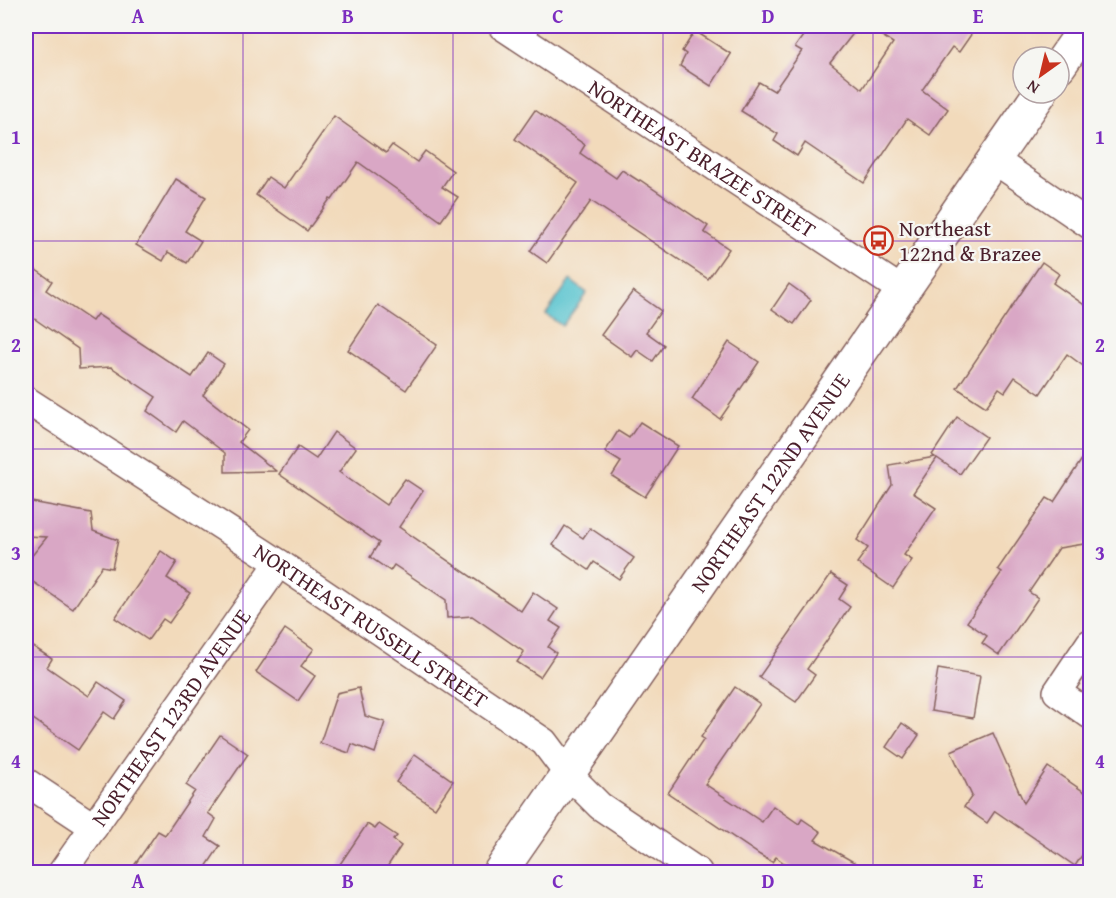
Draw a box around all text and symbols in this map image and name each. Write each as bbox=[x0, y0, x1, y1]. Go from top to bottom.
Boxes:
text: A bbox=[132, 1, 145, 30]
text: B bbox=[342, 1, 354, 30]
text: C bbox=[552, 1, 564, 30]
text: D bbox=[761, 1, 775, 30]
text: E bbox=[973, 1, 984, 30]
north arrow bbox=[1011, 45, 1071, 105]
street label: NORTHEAST BRAZEE STREET bbox=[582, 71, 822, 245]
text: N bbox=[1021, 74, 1044, 100]
text: 1 bbox=[11, 122, 21, 151]
text: 1 bbox=[1095, 122, 1105, 151]
place label: Northeast 122nd & Brazee bbox=[899, 212, 1041, 269]
bus stop icon: Northeast 122nd & Brazee bbox=[862, 225, 894, 257]
text: 2 bbox=[11, 330, 21, 359]
text: 2 bbox=[1095, 330, 1105, 359]
street label: NORTHEAST 122ND AVENUE bbox=[683, 366, 858, 599]
street label: NORTHEAST RUSSELL STREET bbox=[248, 535, 494, 716]
text: 3 bbox=[11, 538, 21, 567]
text: 3 bbox=[1095, 538, 1105, 567]
street label: NORTHEAST 123RD AVENUE bbox=[83, 602, 258, 833]
text: 4 bbox=[11, 746, 21, 775]
text: 4 bbox=[1095, 746, 1105, 775]
text: A bbox=[132, 866, 145, 895]
text: B bbox=[342, 866, 354, 895]
text: C bbox=[552, 866, 564, 895]
text: D bbox=[761, 866, 775, 895]
text: E bbox=[973, 866, 984, 895]

